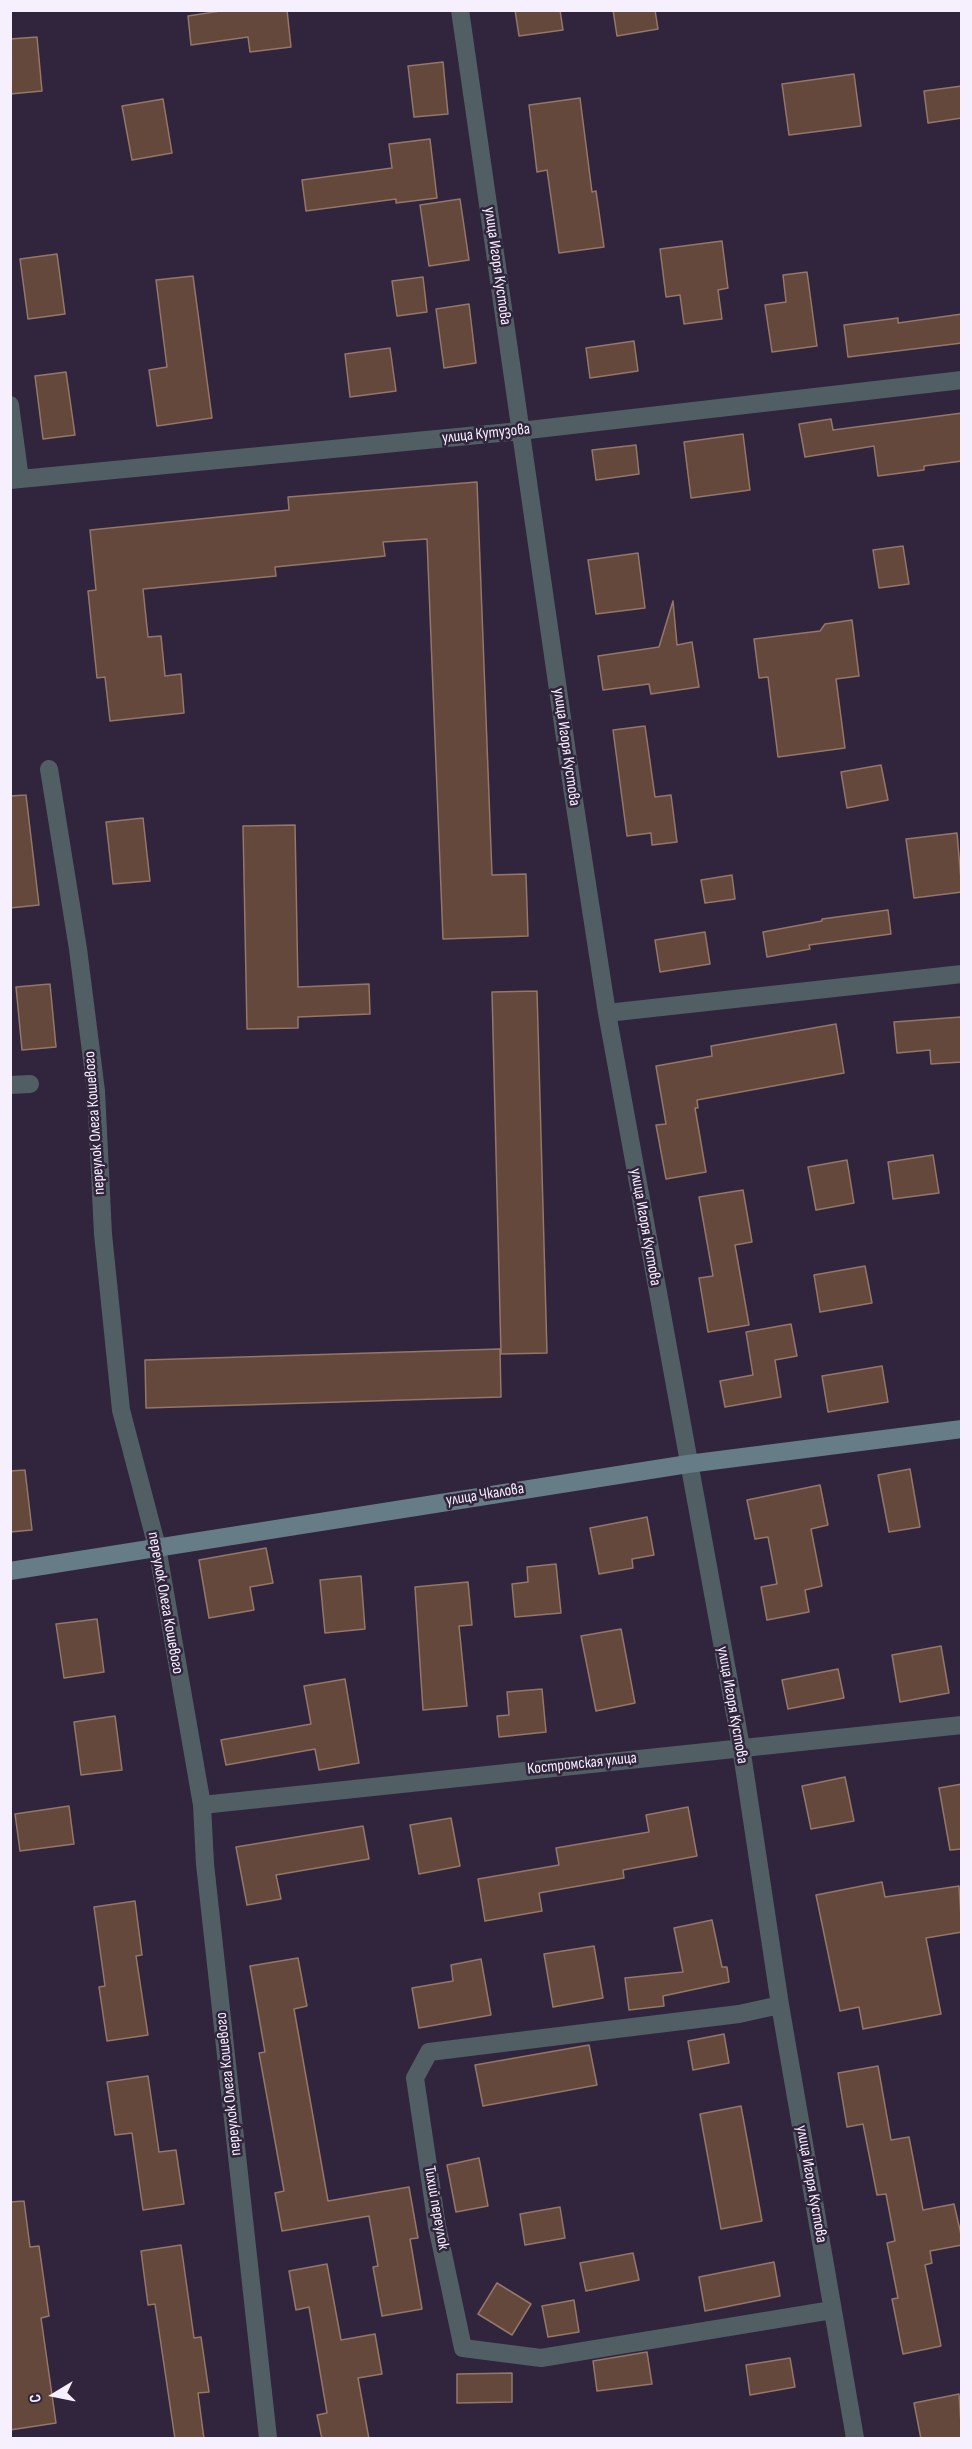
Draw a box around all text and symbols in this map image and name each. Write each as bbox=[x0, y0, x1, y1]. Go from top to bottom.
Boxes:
street label: улица Игоря Кустова bbox=[479, 206, 515, 326]
street label: улица Кутузова bbox=[441, 420, 531, 448]
street label: улица Игоря Кустова bbox=[548, 687, 584, 807]
street label: переулок Олега Кошевого bbox=[80, 1051, 110, 1195]
street label: улица Игоря Кустова bbox=[625, 1167, 665, 1287]
street label: улица Чкалова bbox=[445, 1479, 525, 1511]
street label: переулок Олега Кошевого bbox=[143, 1530, 187, 1676]
street label: улица Игоря Кустова bbox=[712, 1645, 752, 1765]
street label: Костромская улица bbox=[526, 1749, 638, 1779]
street label: переулок Олега Кошевого bbox=[212, 2011, 246, 2157]
street label: улица Игоря Кустова bbox=[791, 2124, 831, 2244]
street label: Тихий переулок bbox=[419, 2165, 453, 2251]
north arrow bbox=[24, 2365, 84, 2425]
text: С bbox=[26, 2393, 46, 2404]

